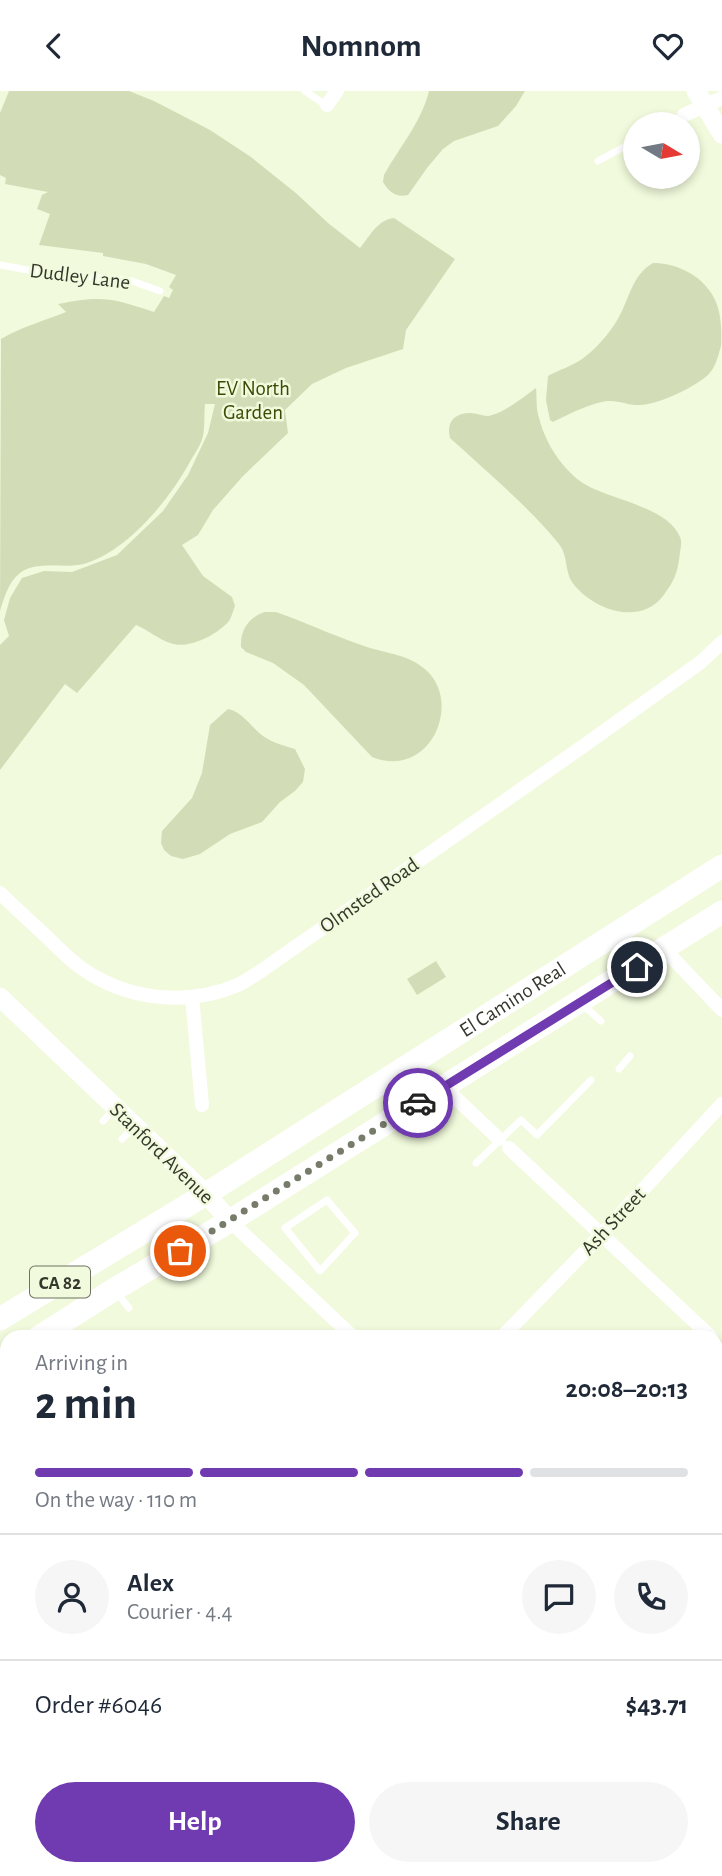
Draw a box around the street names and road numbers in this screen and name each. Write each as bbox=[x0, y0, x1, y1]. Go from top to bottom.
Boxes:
street label: Dudley Lane bbox=[28, 260, 131, 293]
street label: Olmsted Road bbox=[316, 854, 423, 937]
street label: El Camino Real bbox=[456, 958, 569, 1041]
street label: Stanford Avenue bbox=[106, 1099, 218, 1208]
street label: Ash Street bbox=[577, 1183, 650, 1259]
road number: CA 82 bbox=[30, 1267, 90, 1297]

